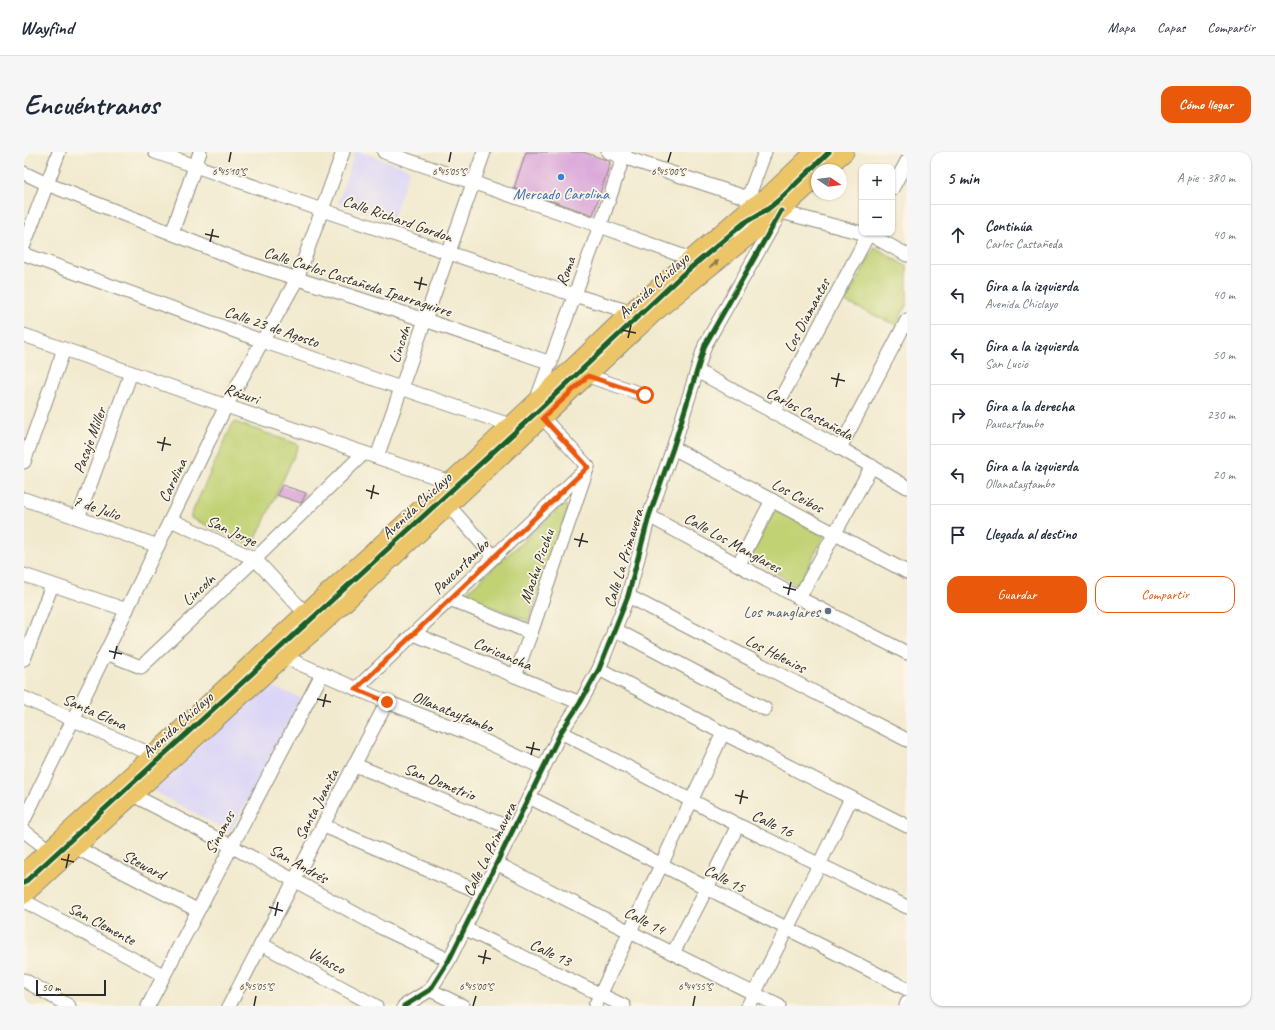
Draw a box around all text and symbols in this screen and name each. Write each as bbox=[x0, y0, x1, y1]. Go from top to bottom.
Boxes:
text: Wayfind bbox=[20, 16, 73, 40]
text: Mapa bbox=[1108, 19, 1135, 36]
text: Capas bbox=[1157, 19, 1185, 36]
text: Compartir bbox=[1207, 19, 1255, 36]
button: Cómo llegar bbox=[1161, 86, 1251, 123]
text: Encuéntranos bbox=[24, 87, 159, 122]
north arrow bbox=[811, 164, 847, 200]
map controls bbox=[859, 164, 895, 236]
button: + bbox=[859, 164, 895, 200]
text: 6°45'10"S bbox=[212, 165, 248, 178]
text: 6°45'05"S bbox=[432, 165, 468, 178]
text: 6°45'00"S bbox=[651, 165, 687, 178]
text: 5 min bbox=[947, 168, 979, 189]
text: A pie · 380 m bbox=[1177, 170, 1235, 186]
marker: Mercado Carolina bbox=[556, 172, 566, 182]
place label: Mercado Carolina bbox=[513, 184, 610, 204]
street label: Calle Richard Gordon bbox=[340, 191, 456, 247]
button: − bbox=[859, 200, 895, 236]
text: Continúa bbox=[985, 217, 1032, 236]
icon: ahead bbox=[947, 224, 969, 246]
text: 40 m bbox=[1213, 227, 1235, 243]
text: Carlos Castañeda bbox=[985, 236, 1062, 252]
street label: Calle Carlos Castañeda Iparraguirre bbox=[262, 242, 456, 322]
street label: Avenida Chiclayo bbox=[614, 248, 694, 323]
street label: Roma bbox=[552, 253, 581, 289]
one-way arrow bbox=[708, 260, 719, 268]
street label: Los Diamantes bbox=[779, 274, 835, 356]
text: Gira a la izquierda bbox=[985, 277, 1078, 296]
icon: left bbox=[947, 284, 969, 306]
text: 40 m bbox=[1213, 287, 1235, 303]
text: Avenida Chiclayo bbox=[985, 296, 1057, 312]
street label: Calle 23 de Agosto bbox=[222, 301, 323, 353]
street label: Lincoln bbox=[384, 322, 416, 366]
text: Gira a la izquierda bbox=[985, 337, 1078, 356]
icon: left bbox=[947, 344, 969, 366]
text: 50 m bbox=[1213, 347, 1235, 363]
text: San Lucio bbox=[985, 356, 1028, 372]
street label: Rázuri bbox=[222, 379, 264, 410]
street label: Carlos Castañeda bbox=[763, 383, 858, 446]
route start bbox=[636, 386, 654, 404]
text: Gira a la derecha bbox=[985, 397, 1074, 416]
street label: Pasaje Miller bbox=[69, 403, 112, 476]
icon: right bbox=[947, 404, 969, 426]
text: 230 m bbox=[1207, 407, 1235, 423]
text: Paucartambo bbox=[985, 416, 1043, 432]
street label: Carolina bbox=[154, 455, 192, 505]
text: Gira a la izquierda bbox=[985, 457, 1078, 476]
icon: left bbox=[947, 464, 969, 486]
street label: Avenida Chiclayo bbox=[377, 467, 457, 543]
text: 20 m bbox=[1213, 467, 1235, 483]
street label: Los Ceibos bbox=[768, 474, 828, 519]
text: Ollanataytambo bbox=[985, 476, 1054, 492]
street label: 7 de Julio bbox=[70, 491, 124, 526]
street label: Calle La Primavera bbox=[600, 506, 649, 610]
street label: Calle Los Manglares bbox=[681, 508, 786, 578]
street label: San Jorge bbox=[203, 511, 261, 552]
icon: arrive bbox=[947, 524, 969, 546]
text: Llegada al destino bbox=[985, 525, 1076, 544]
street label: Machu Picchu bbox=[515, 526, 559, 606]
street label: Paucartambo bbox=[428, 533, 495, 599]
street label: Lincoln bbox=[178, 569, 220, 610]
button: Guardar bbox=[947, 576, 1087, 613]
button: Compartir bbox=[1095, 576, 1235, 613]
place label: Los manglares bbox=[743, 602, 822, 622]
marker: Los manglares bbox=[823, 606, 833, 616]
street label: Los Helenios bbox=[742, 630, 811, 678]
street label: Coricancha bbox=[471, 633, 536, 675]
street label: Avenida Chiclayo bbox=[138, 687, 218, 762]
street label: Ollanataytambo bbox=[409, 687, 498, 738]
street label: Santa Elena bbox=[59, 689, 131, 735]
route end bbox=[378, 693, 396, 711]
street label: San Demetrio bbox=[401, 759, 480, 806]
street label: Santa Juanita bbox=[290, 764, 344, 843]
street label: Calle La Primavera bbox=[459, 798, 522, 900]
street label: Calle 16 bbox=[749, 805, 797, 843]
street label: Sinamos bbox=[200, 806, 240, 857]
street label: San Andrés bbox=[266, 840, 333, 889]
street label: Steward bbox=[119, 845, 171, 886]
street label: Calle 15 bbox=[701, 860, 749, 898]
street label: San Clemente bbox=[65, 898, 140, 951]
street label: Calle 14 bbox=[621, 902, 670, 940]
street label: Calle 13 bbox=[527, 934, 576, 972]
street label: Velasco bbox=[305, 943, 350, 979]
scale bar bbox=[36, 978, 106, 997]
text: 50 m bbox=[42, 980, 61, 994]
text: 6°45'05"S bbox=[239, 980, 275, 993]
text: 6°45'00"S bbox=[459, 980, 495, 993]
text: 6°44'55"S bbox=[678, 980, 714, 993]

